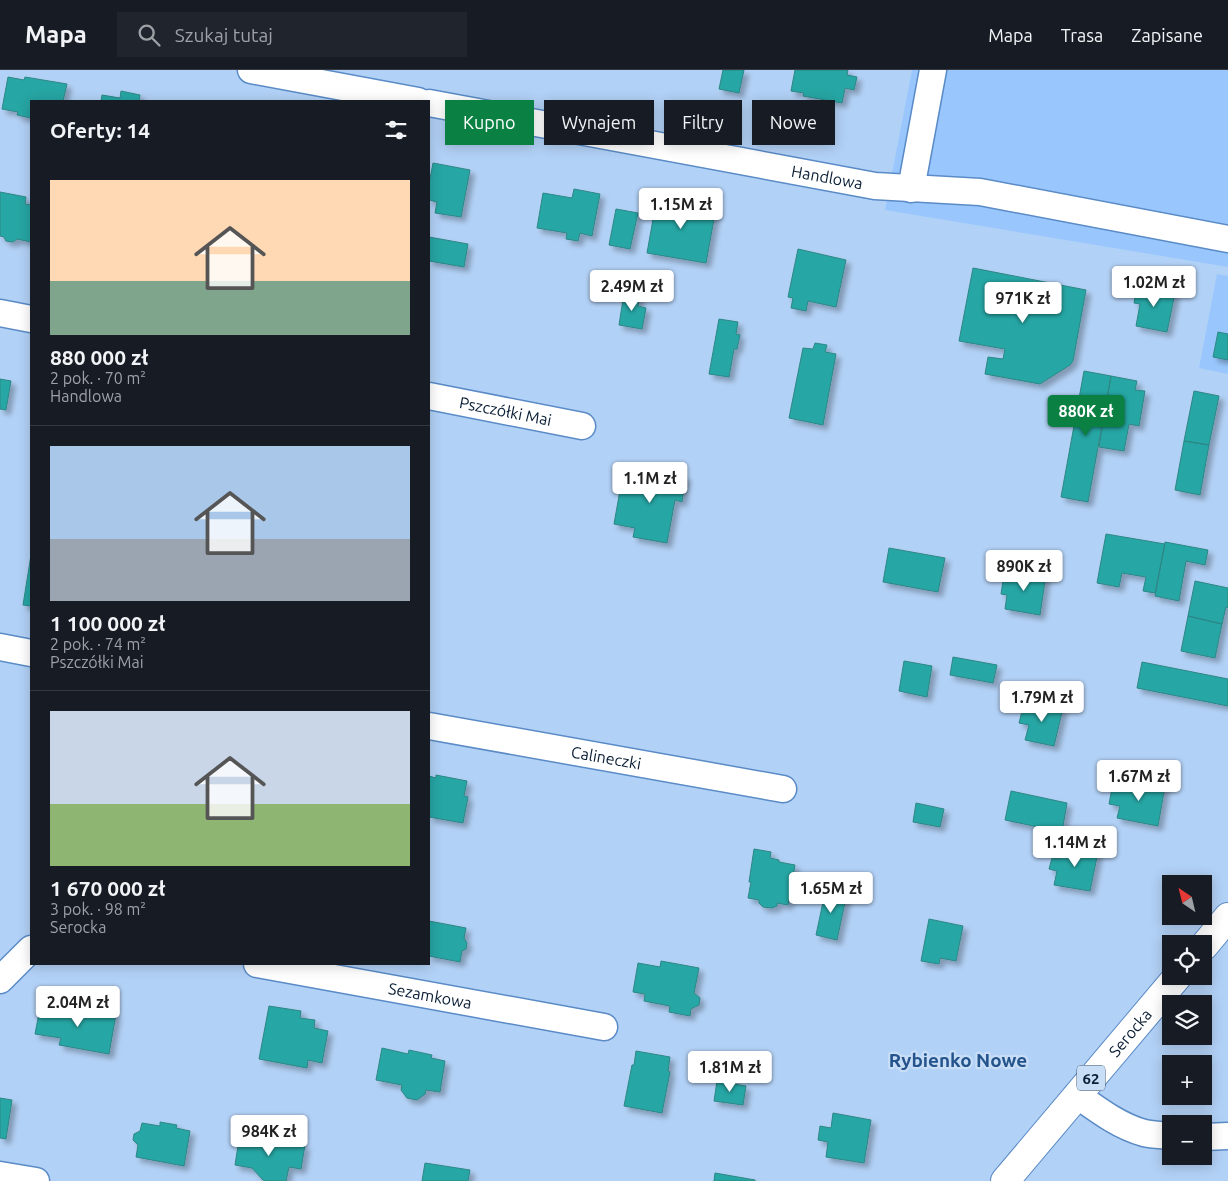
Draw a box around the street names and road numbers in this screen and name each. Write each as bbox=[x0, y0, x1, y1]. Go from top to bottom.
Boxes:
street label: Handlowa bbox=[790, 162, 864, 193]
street label: Pszczółki Mai bbox=[458, 393, 553, 429]
street label: Calineczki bbox=[570, 742, 643, 773]
street label: Sezamkowa bbox=[387, 979, 473, 1012]
street label: Serocka bbox=[1105, 1005, 1155, 1060]
road number: 62 bbox=[1077, 1066, 1105, 1090]

